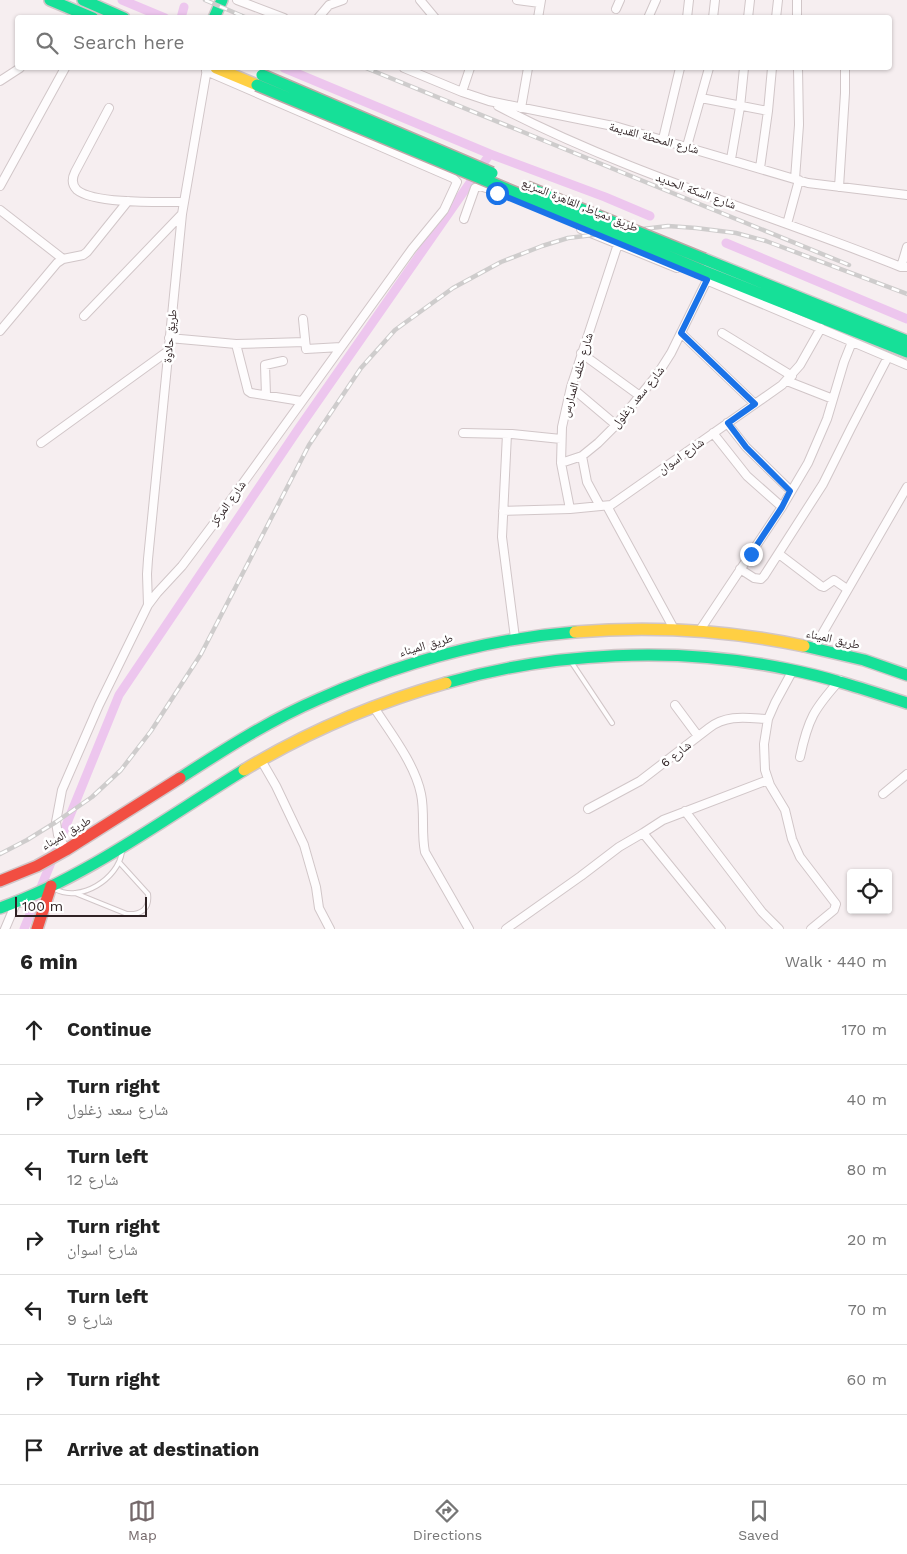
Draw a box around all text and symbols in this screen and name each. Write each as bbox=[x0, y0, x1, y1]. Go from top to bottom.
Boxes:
search box bbox=[15, 15, 892, 70]
icon: search bbox=[33, 29, 61, 57]
text: Search here bbox=[73, 31, 184, 54]
street label: شارع المحطة القديمة bbox=[607, 119, 701, 158]
street label: شارع السكة الحديد bbox=[654, 170, 738, 213]
street label: طريق دمياط, القاهرة السريع bbox=[520, 175, 640, 235]
route start bbox=[486, 182, 509, 205]
street label: طريق حلاوة bbox=[160, 308, 180, 364]
street label: شارع خلف المدارس bbox=[558, 331, 597, 419]
street label: شارع سعد زغلول bbox=[609, 363, 668, 432]
street label: شارع اسوان bbox=[655, 435, 707, 478]
street label: شارع المركز bbox=[206, 478, 250, 530]
route end bbox=[740, 543, 763, 566]
street label: طريق الميناء bbox=[805, 626, 862, 652]
street label: طريق الميناء bbox=[398, 631, 455, 660]
street label: شارع 6 bbox=[658, 738, 694, 771]
street label: طريق الميناء bbox=[39, 813, 94, 853]
map controls bbox=[847, 869, 892, 914]
button: locate bbox=[847, 869, 892, 914]
scale bar bbox=[15, 894, 148, 917]
text: 100 m bbox=[22, 898, 63, 914]
text: 6 min bbox=[20, 949, 78, 974]
text: Walk · 440 m bbox=[785, 952, 887, 971]
icon: ahead bbox=[20, 1016, 48, 1044]
text: Continue bbox=[67, 1018, 151, 1041]
text: 170 m bbox=[841, 1020, 887, 1039]
text: Turn right bbox=[67, 1075, 160, 1098]
icon: right bbox=[20, 1086, 48, 1114]
text: 40 m bbox=[847, 1090, 887, 1109]
text: شارع سعد زغلول bbox=[67, 1100, 168, 1119]
text: Turn left bbox=[67, 1145, 148, 1168]
icon: left bbox=[20, 1156, 48, 1184]
text: 80 m bbox=[846, 1160, 887, 1179]
text: شارع 12 bbox=[67, 1170, 118, 1189]
text: Turn right bbox=[67, 1215, 160, 1238]
icon: right bbox=[20, 1226, 48, 1254]
text: 20 m bbox=[847, 1230, 887, 1249]
text: شارع اسوان bbox=[67, 1240, 138, 1259]
text: Turn left bbox=[67, 1285, 148, 1308]
icon: left bbox=[20, 1296, 48, 1324]
text: 70 m bbox=[848, 1300, 887, 1319]
text: شارع 9 bbox=[67, 1310, 113, 1329]
icon: right bbox=[20, 1366, 48, 1394]
text: Turn right bbox=[67, 1368, 160, 1391]
text: 60 m bbox=[847, 1370, 887, 1389]
icon: arrive bbox=[20, 1436, 48, 1464]
text: Arrive at destination bbox=[67, 1438, 259, 1461]
tab: Map bbox=[128, 1497, 157, 1543]
tab: Directions bbox=[413, 1497, 482, 1543]
tab: Saved bbox=[738, 1497, 779, 1543]

